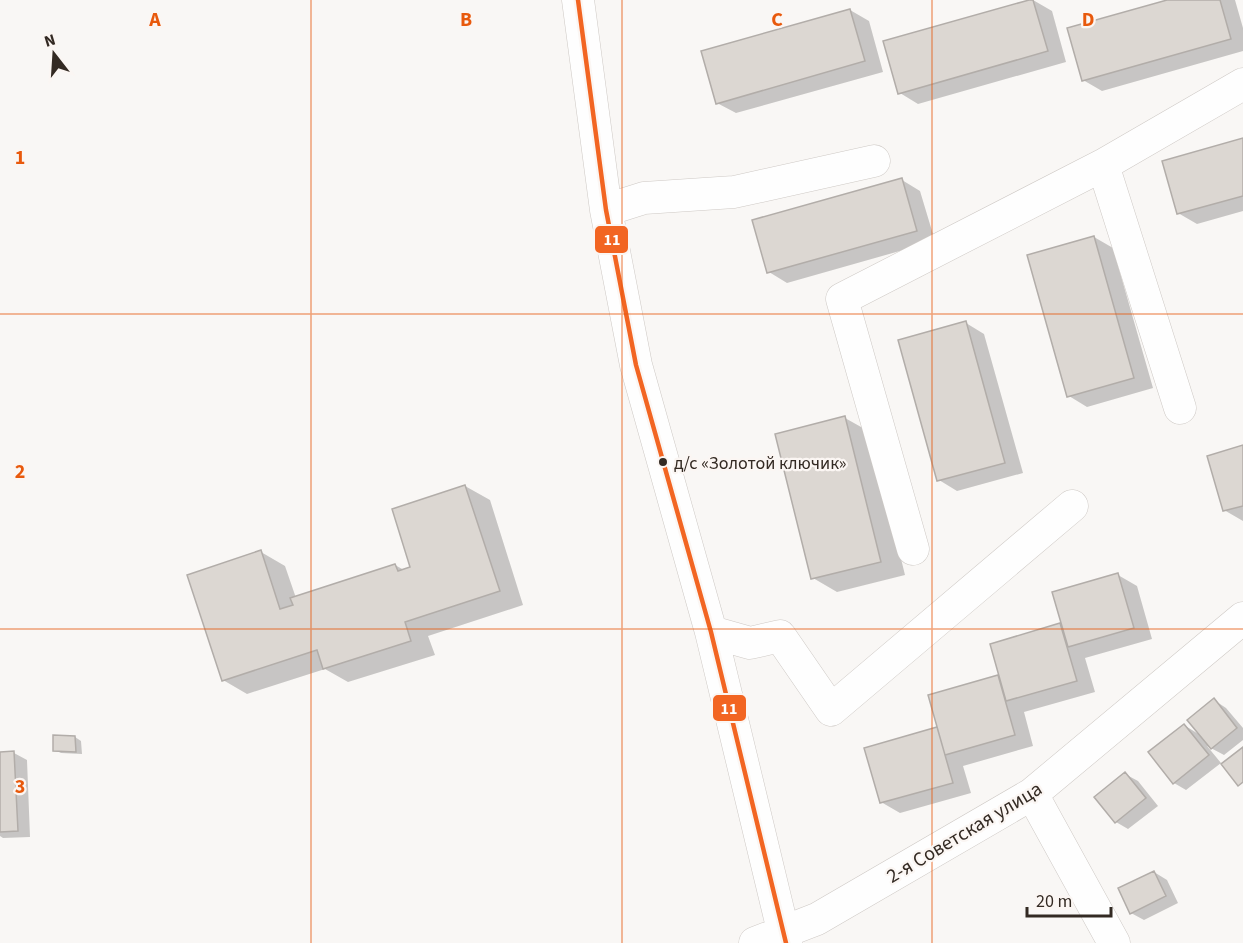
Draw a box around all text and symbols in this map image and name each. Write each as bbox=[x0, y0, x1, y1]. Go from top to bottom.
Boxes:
text: A bbox=[148, 6, 161, 34]
text: B bbox=[460, 6, 472, 34]
text: C bbox=[771, 6, 783, 34]
text: D bbox=[1082, 6, 1094, 34]
north arrow bbox=[24, 24, 84, 84]
text: N bbox=[42, 29, 58, 53]
text: 1 bbox=[15, 144, 25, 172]
line badge: 11 bbox=[594, 225, 629, 254]
text: 11 bbox=[604, 229, 620, 251]
place label: д/с «Золотой ключик» bbox=[674, 451, 846, 476]
marker: д/с «Золотой ключик» bbox=[657, 456, 669, 468]
text: 2 bbox=[15, 458, 25, 486]
line badge: 11 bbox=[712, 694, 747, 722]
text: 11 bbox=[721, 698, 737, 720]
text: 3 bbox=[15, 773, 25, 801]
street label: 2-я Советская улица bbox=[881, 775, 1048, 890]
scale bar bbox=[1027, 880, 1111, 918]
text: 20 m bbox=[1036, 889, 1072, 914]

